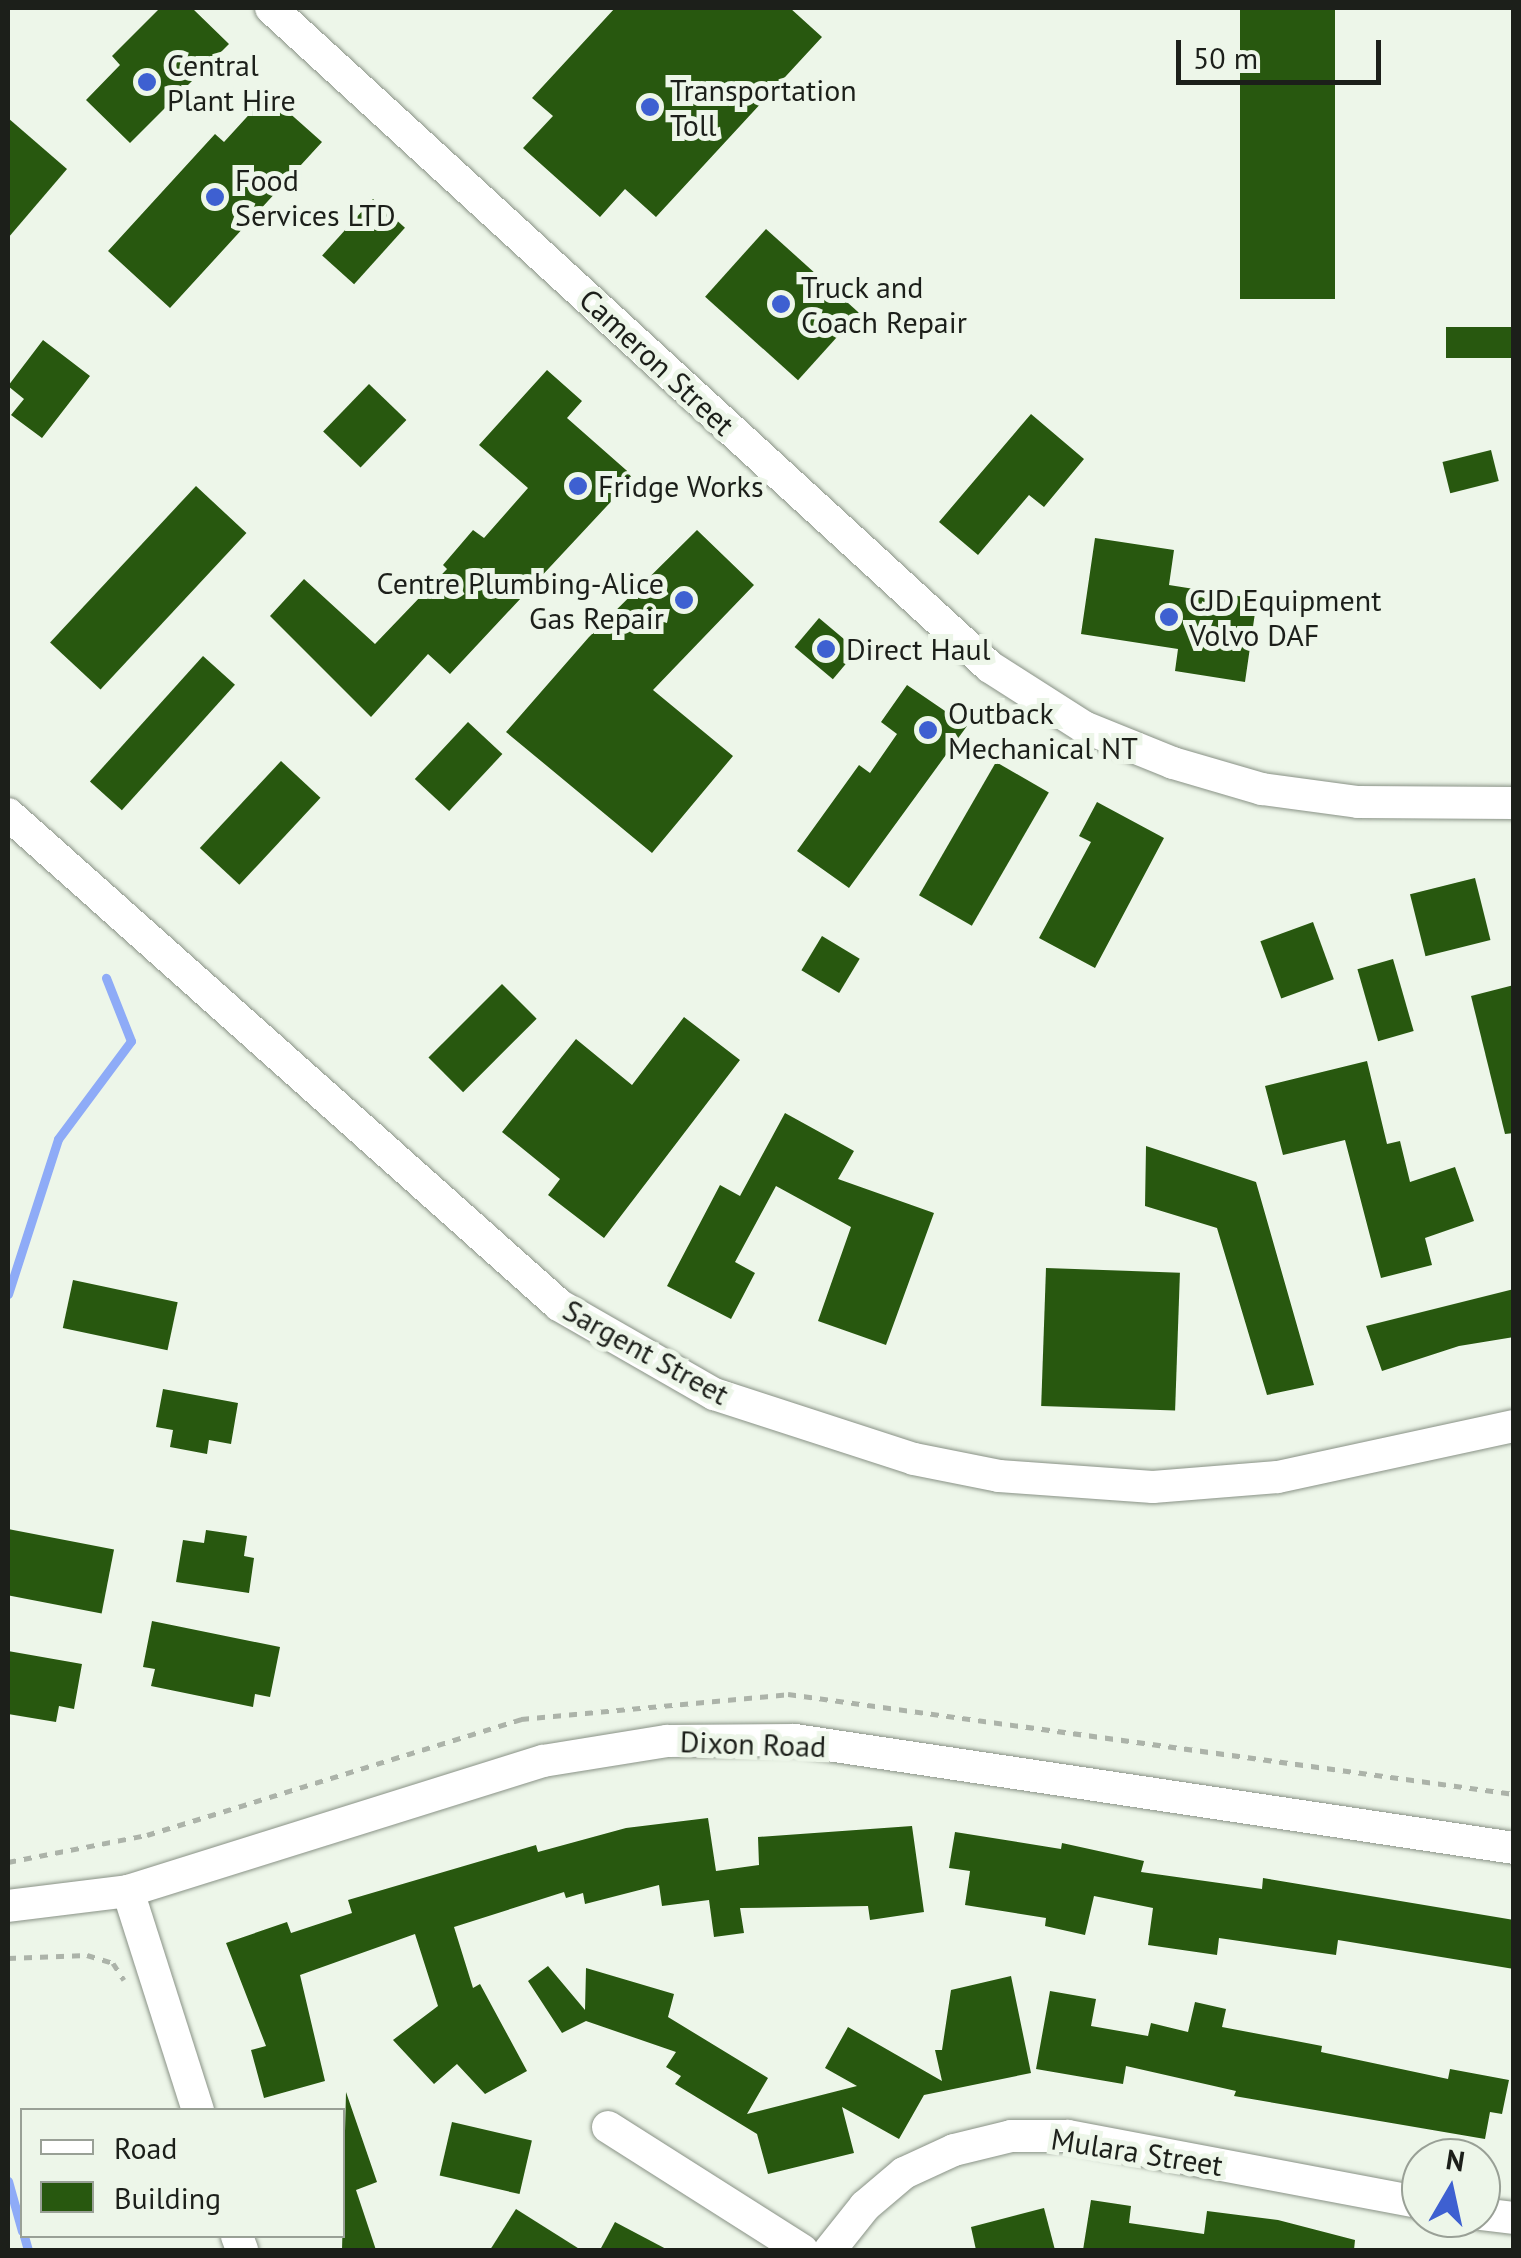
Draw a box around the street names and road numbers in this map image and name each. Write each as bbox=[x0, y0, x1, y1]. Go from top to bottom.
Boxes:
street label: Cameron Street bbox=[572, 281, 742, 443]
street label: Sargent Street bbox=[557, 1292, 735, 1412]
street label: Dixon Road bbox=[679, 1723, 827, 1765]
street label: Mulara Street bbox=[1049, 2121, 1225, 2183]

